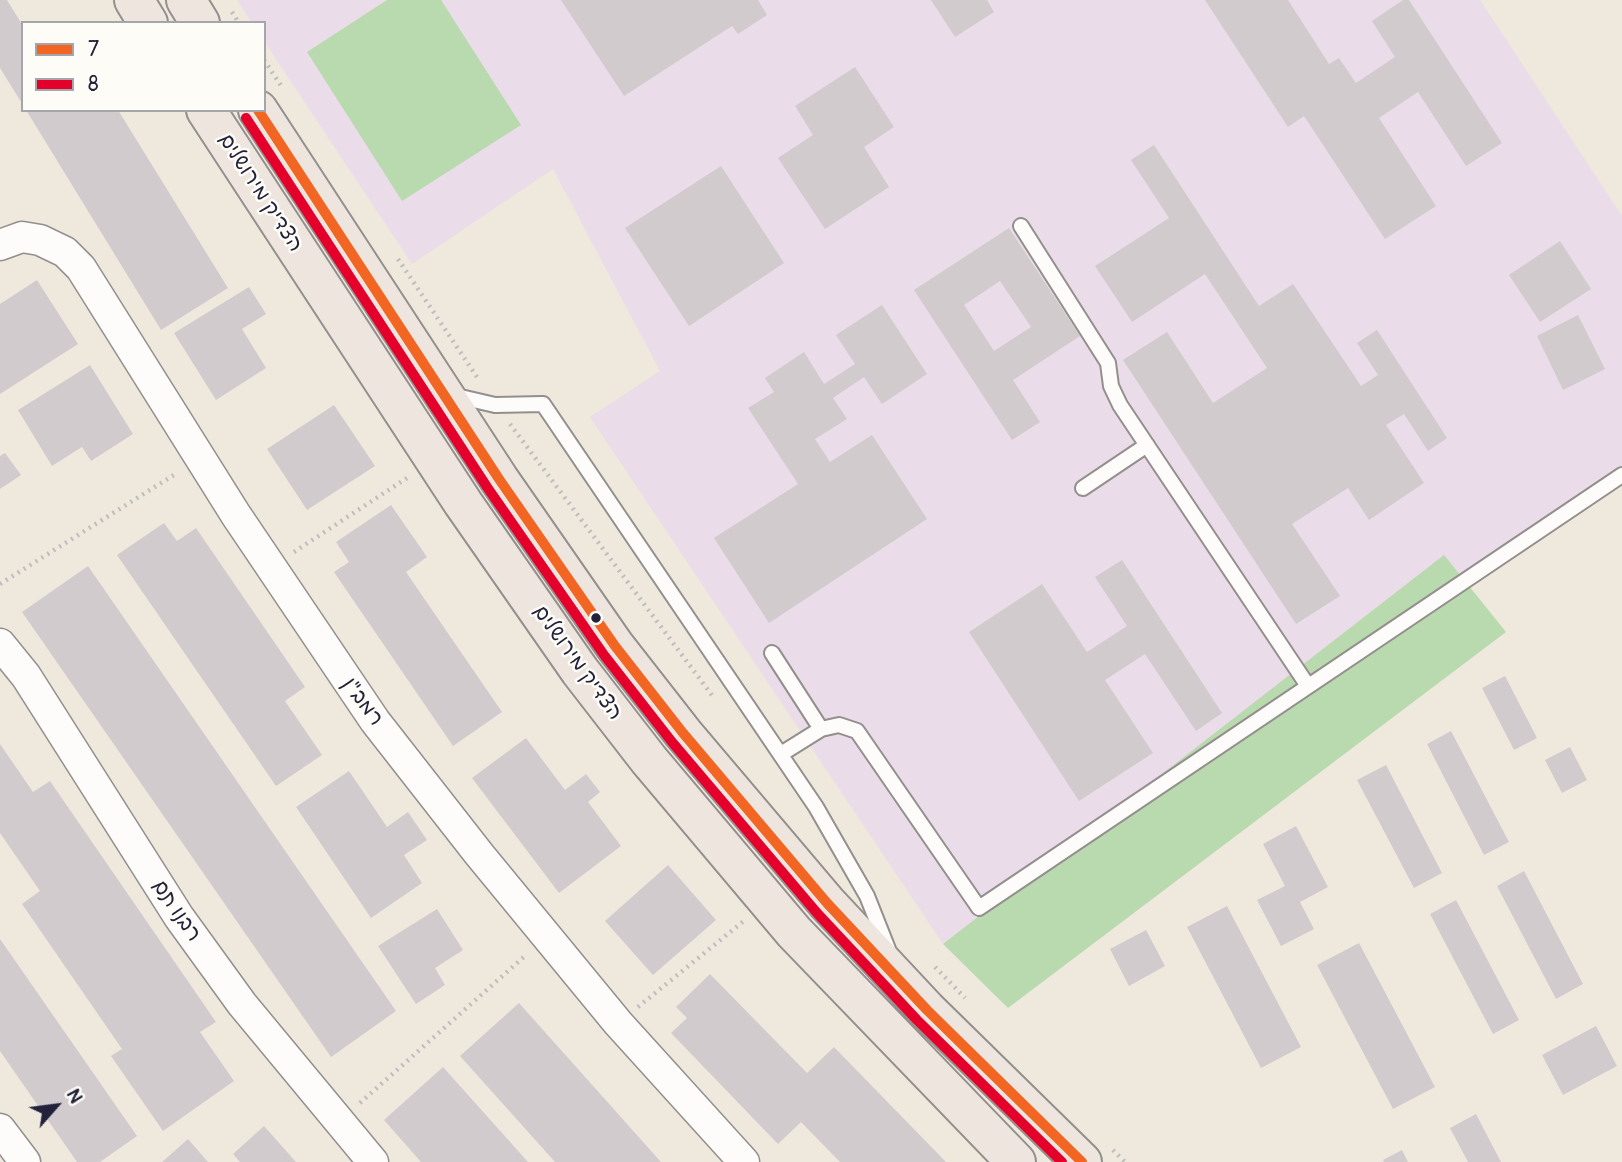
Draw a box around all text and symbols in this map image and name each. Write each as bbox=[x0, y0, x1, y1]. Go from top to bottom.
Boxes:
legend bbox=[21, 21, 266, 112]
text: 7 bbox=[88, 36, 99, 63]
text: 8 bbox=[88, 71, 99, 98]
street label: הצדיק מירושלים bbox=[212, 129, 308, 257]
street label: הצדיק מירושלים bbox=[527, 600, 627, 726]
unlabelled marker bbox=[589, 611, 603, 625]
street label: רמב"ן bbox=[336, 673, 388, 731]
street label: רבנו תם bbox=[146, 875, 206, 947]
north arrow bbox=[21, 1071, 91, 1141]
text: N bbox=[61, 1085, 88, 1107]

